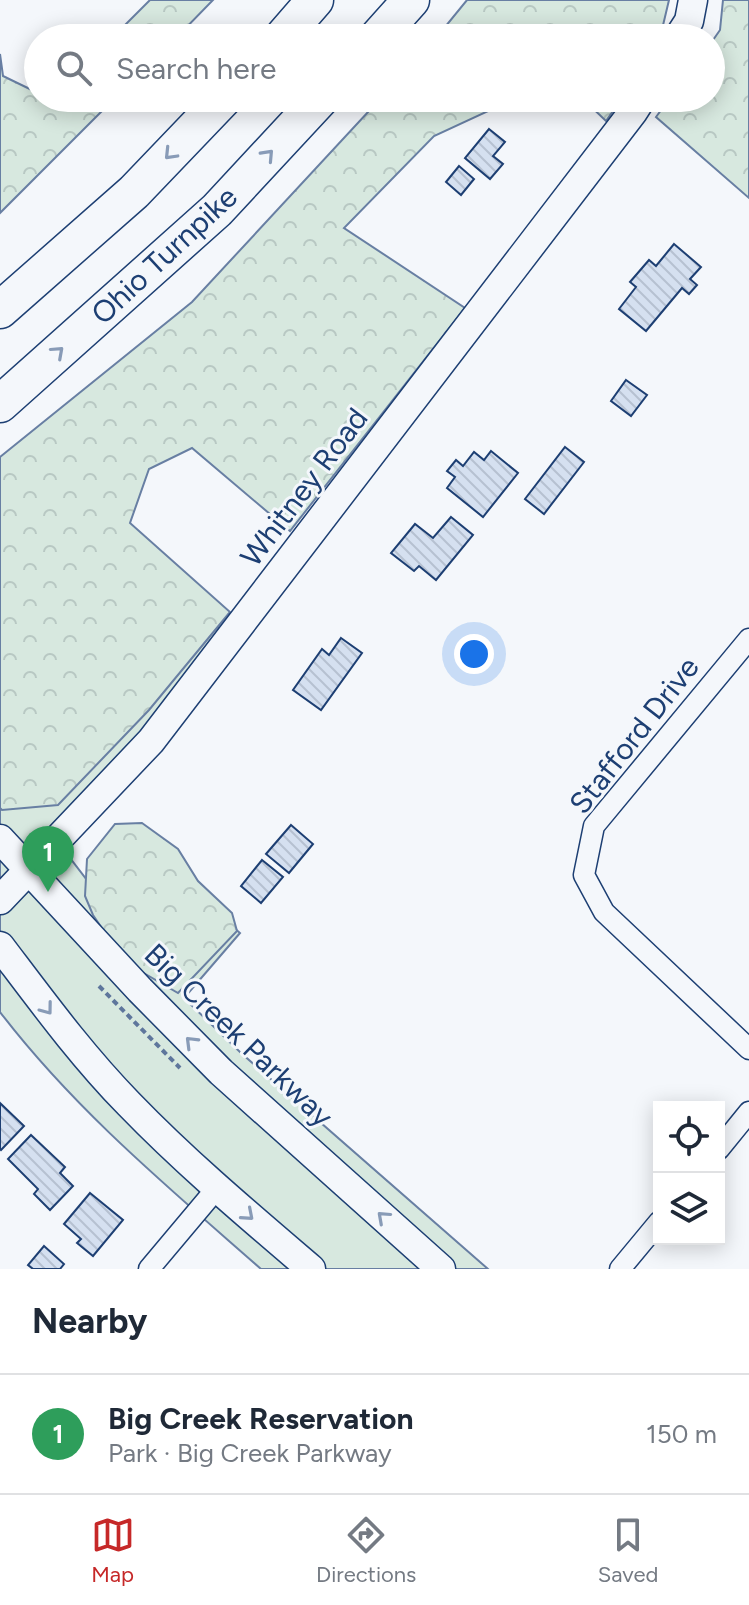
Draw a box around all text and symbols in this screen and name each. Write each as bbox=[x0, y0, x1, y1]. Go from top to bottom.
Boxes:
search box bbox=[24, 24, 725, 112]
icon: search bbox=[52, 46, 96, 90]
text: Search here bbox=[116, 50, 276, 87]
one-way arrow bbox=[165, 145, 180, 159]
one-way arrow bbox=[258, 150, 273, 164]
street label: Ohio Turnpike bbox=[83, 178, 245, 332]
one-way arrow bbox=[49, 347, 64, 362]
street label: Whitney Road bbox=[232, 400, 376, 574]
your location bbox=[454, 634, 494, 674]
street label: Stafford Drive bbox=[561, 649, 707, 821]
pin: 1 bbox=[22, 826, 74, 892]
street label: Big Creek Parkway bbox=[137, 936, 341, 1135]
one-way arrow bbox=[37, 1000, 52, 1015]
one-way arrow bbox=[186, 1037, 200, 1051]
map controls bbox=[653, 1101, 725, 1245]
button: locate bbox=[653, 1101, 725, 1173]
button: layers bbox=[653, 1173, 725, 1245]
one-way arrow bbox=[238, 1205, 253, 1219]
one-way arrow bbox=[378, 1212, 393, 1227]
text: Nearby bbox=[32, 1301, 147, 1342]
text: Big Creek Reservation bbox=[108, 1400, 414, 1437]
text: 1 bbox=[53, 1418, 63, 1450]
text: 150 m bbox=[646, 1418, 717, 1450]
text: Park · Big Creek Parkway bbox=[108, 1437, 392, 1469]
tab: Map bbox=[91, 1513, 135, 1588]
tab: Directions bbox=[316, 1513, 416, 1588]
tab: Saved bbox=[598, 1513, 658, 1588]

